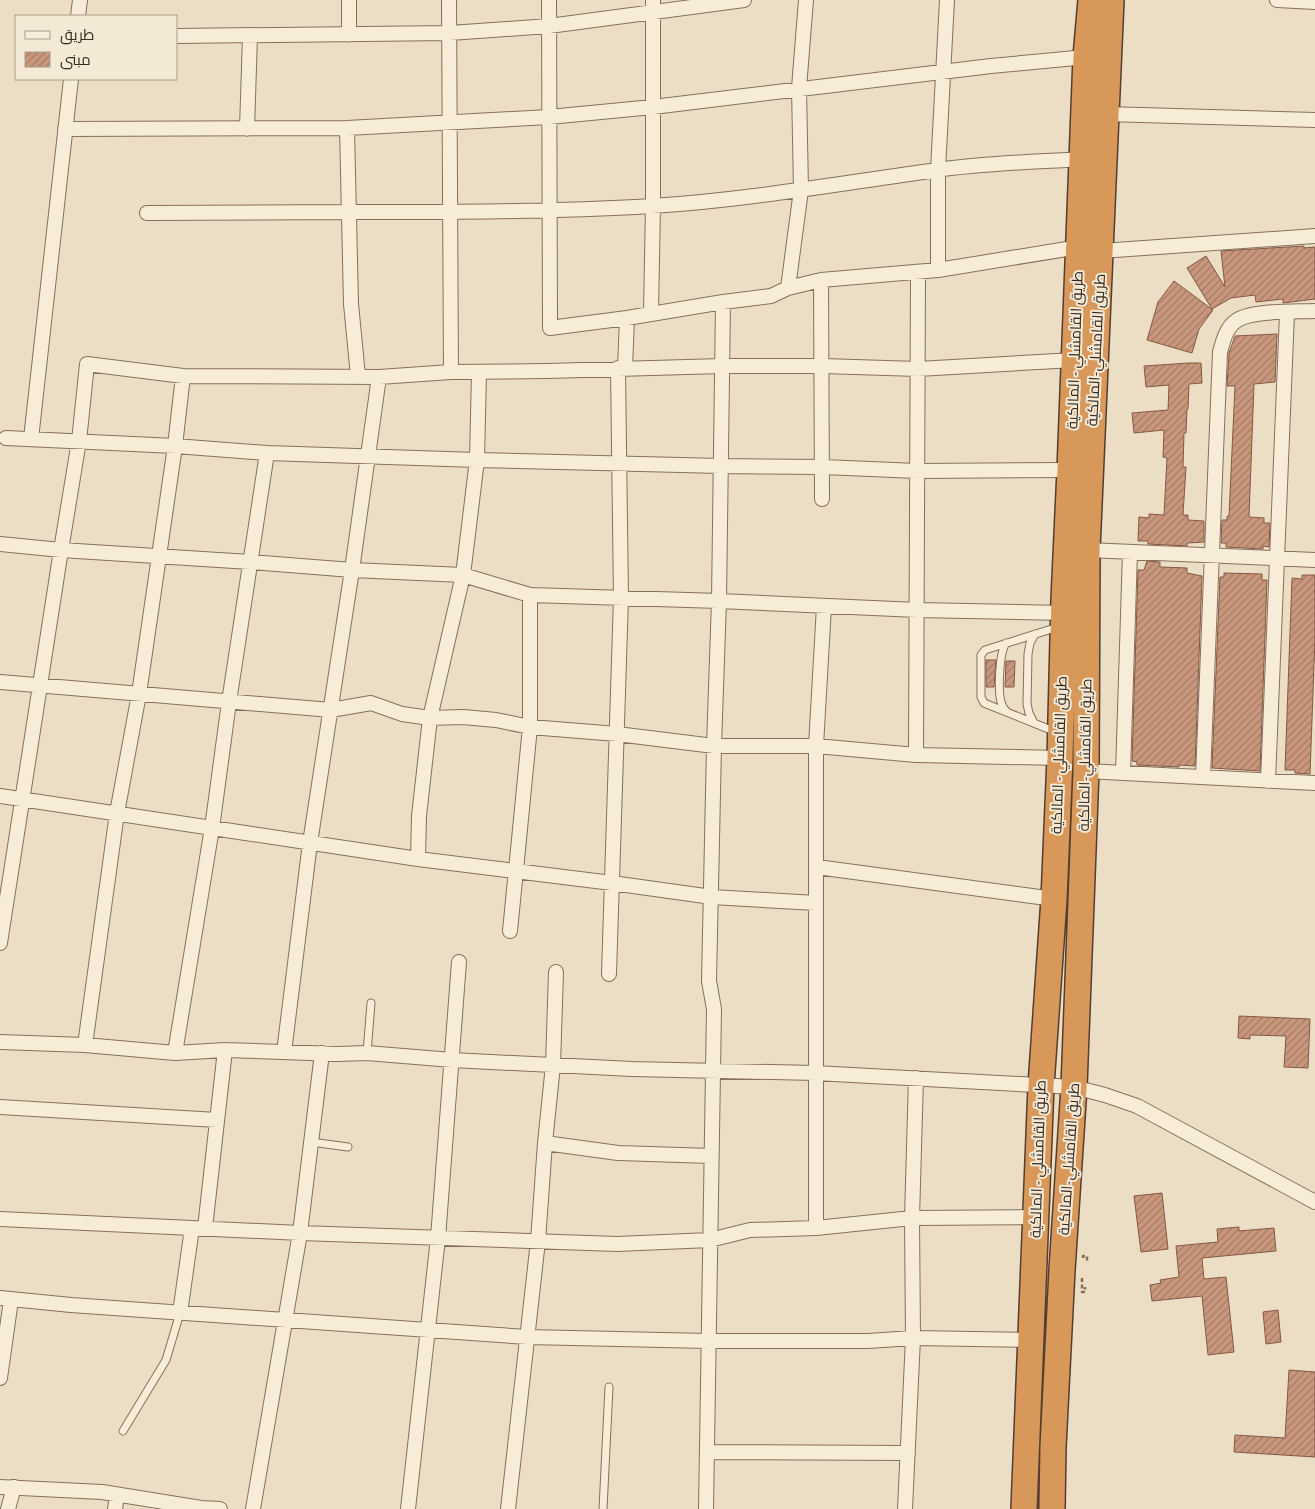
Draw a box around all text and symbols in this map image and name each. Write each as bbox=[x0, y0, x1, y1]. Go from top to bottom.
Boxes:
legend bbox=[15, 15, 178, 80]
text: طريق bbox=[60, 27, 94, 45]
text: مبنى bbox=[60, 52, 91, 70]
street label: طريق القامشلي - المالكية bbox=[1064, 271, 1090, 430]
street label: طريق القامشلي-المالكية bbox=[1084, 273, 1112, 427]
street label: طريق القامشلي - المالكية bbox=[1048, 676, 1074, 835]
street label: طريق القامشلي-المالكية bbox=[1076, 678, 1098, 832]
street label: طريق القامشلي - المالكية bbox=[1027, 1080, 1053, 1239]
street label: طريق القامشلي-المالكية bbox=[1056, 1082, 1086, 1236]

